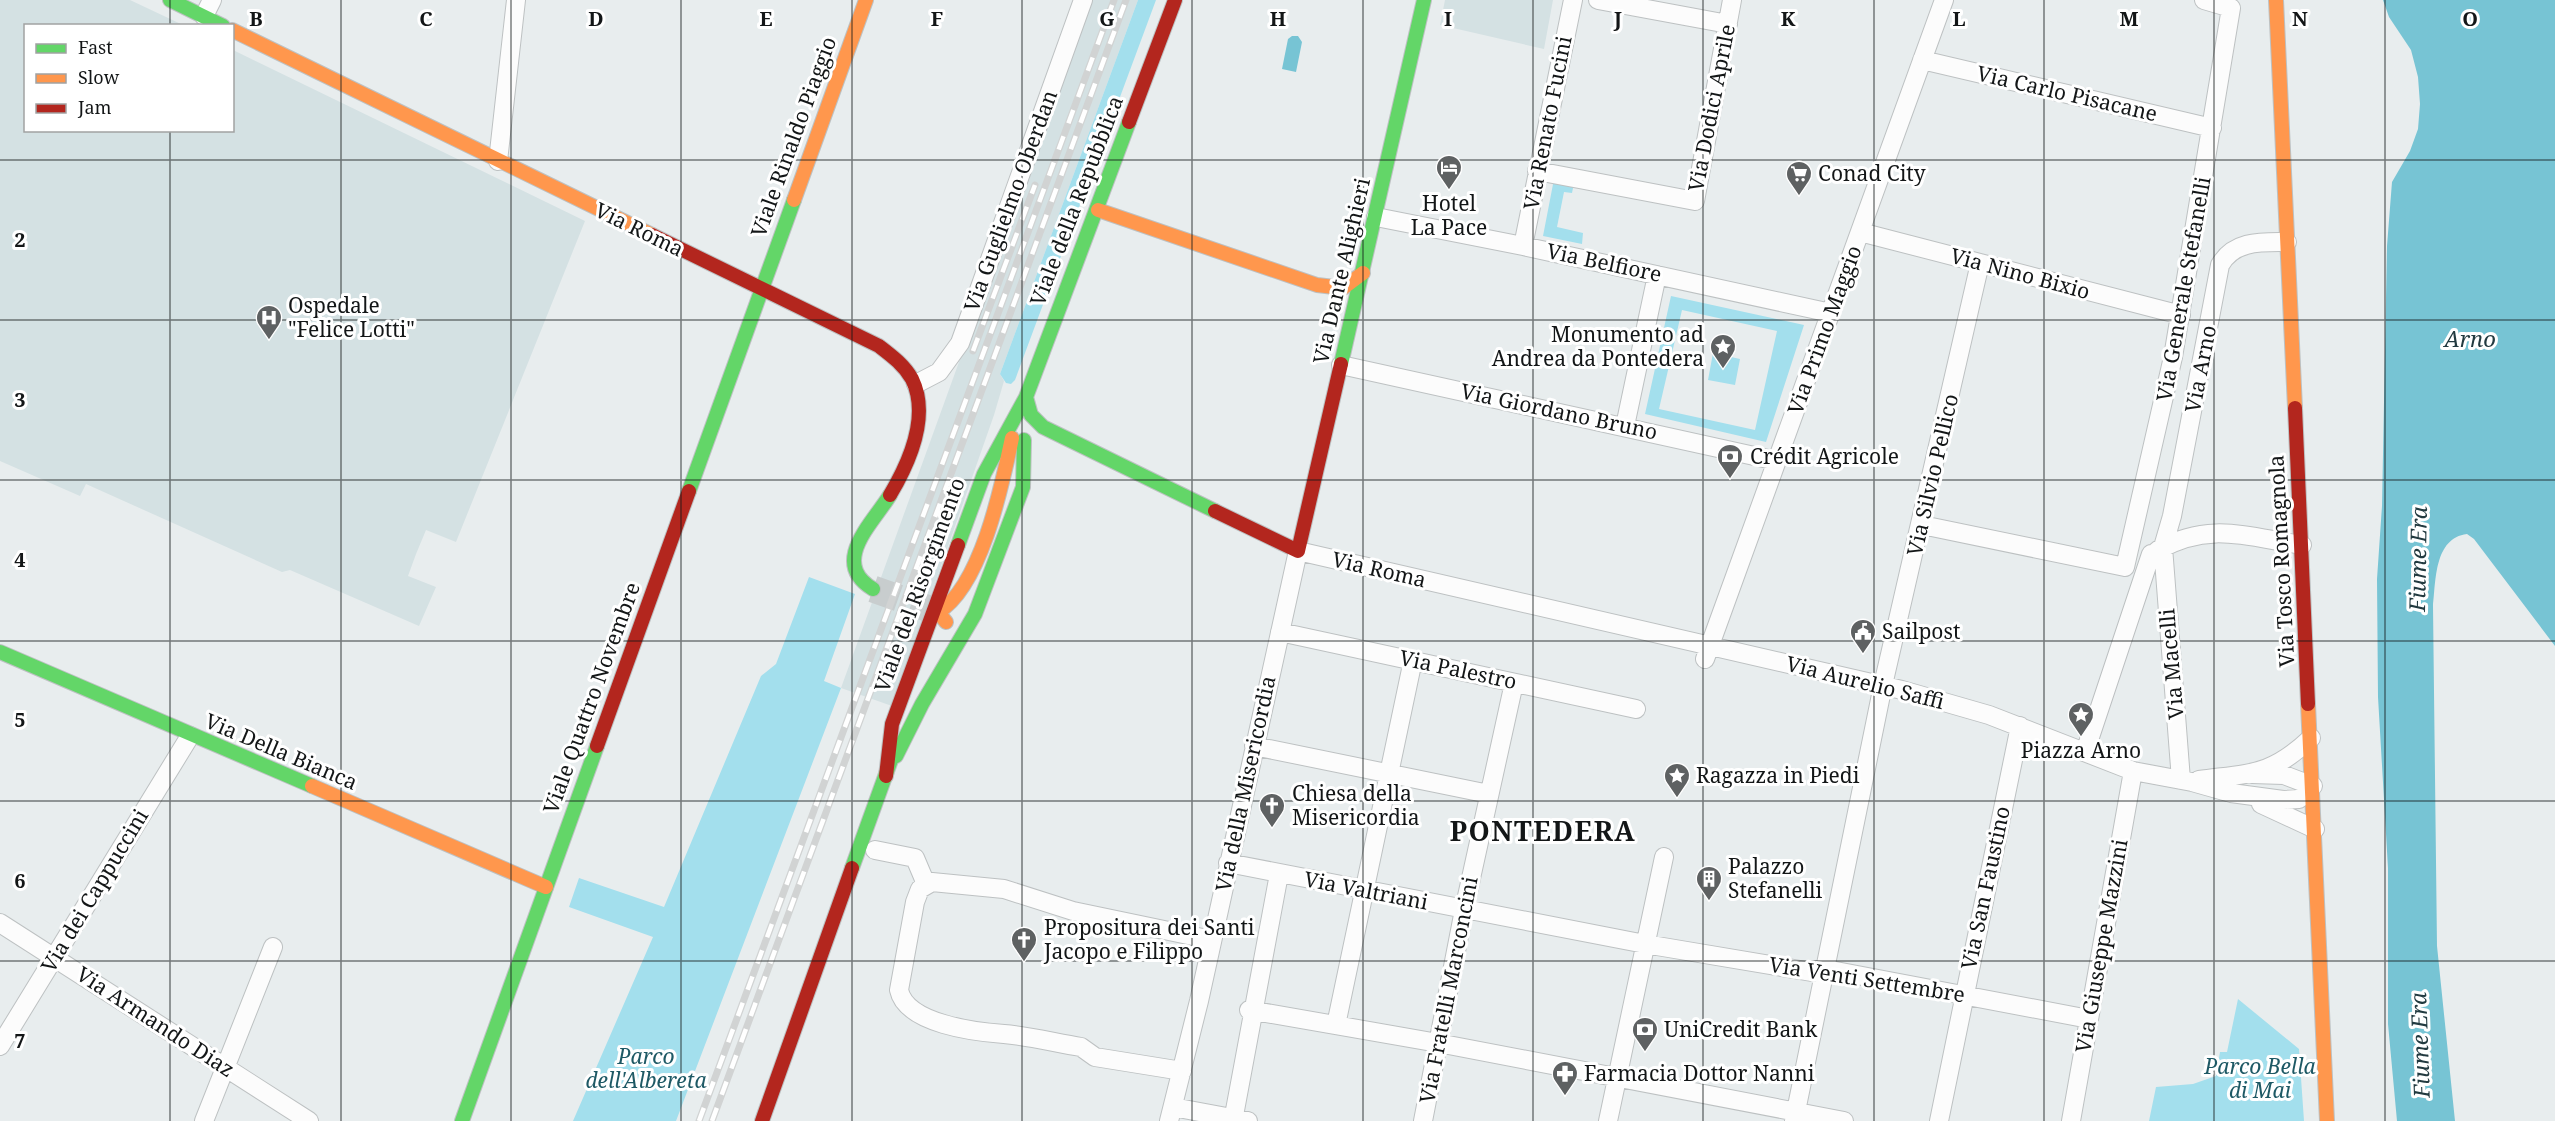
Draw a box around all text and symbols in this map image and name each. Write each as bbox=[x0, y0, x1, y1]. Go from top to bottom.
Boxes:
text: B bbox=[249, 5, 263, 32]
text: C bbox=[419, 5, 433, 32]
text: D bbox=[588, 5, 604, 32]
text: E bbox=[759, 5, 773, 32]
text: F bbox=[931, 5, 943, 32]
text: G bbox=[1099, 5, 1115, 32]
text: H bbox=[1270, 5, 1286, 32]
text: I bbox=[1444, 5, 1452, 32]
text: J bbox=[1613, 5, 1622, 32]
text: K bbox=[1781, 5, 1796, 32]
text: L bbox=[1952, 5, 1966, 32]
text: M bbox=[2119, 5, 2139, 32]
text: N bbox=[2292, 5, 2308, 32]
text: O bbox=[2462, 5, 2478, 32]
street label: Via Dodici Aprile bbox=[1681, 22, 1741, 194]
legend bbox=[24, 24, 234, 132]
street label: Viale Rinaldo Piaggio bbox=[744, 33, 842, 241]
street label: Via Renato Fucini bbox=[1516, 33, 1578, 212]
text: Fast bbox=[78, 35, 113, 59]
street label: Via Carlo Pisacane bbox=[1974, 59, 2160, 127]
text: Slow bbox=[78, 65, 120, 89]
street label: Via Guglielmo Oberdan bbox=[957, 86, 1063, 315]
street label: Viale della Repubblica bbox=[1023, 92, 1129, 310]
text: Jam bbox=[77, 95, 112, 119]
hotel icon: Hotel La Pace bbox=[1434, 153, 1464, 191]
supermarket icon: Conad City bbox=[1784, 159, 1814, 197]
place label: Conad City bbox=[1818, 159, 1926, 187]
street label: Via Generale Stefanelli bbox=[2149, 174, 2217, 403]
street label: Via Dante Alighieri bbox=[1306, 175, 1376, 367]
place label: Hotel La Pace bbox=[1411, 189, 1487, 241]
street label: Via Roma bbox=[590, 196, 689, 263]
text: 2 bbox=[14, 226, 26, 253]
street label: Via Belfiore bbox=[1544, 236, 1664, 288]
street label: Via Primo Maggio bbox=[1780, 241, 1868, 418]
street label: Via Nino Bixio bbox=[1947, 241, 2093, 305]
place label: Ospedale "Felice Lotti" bbox=[288, 291, 415, 343]
hospital icon: Ospedale "Felice Lotti" bbox=[254, 303, 284, 341]
place label: Monumento ad Andrea da Pontedera bbox=[1492, 320, 1704, 372]
street label: Via Arno bbox=[2178, 323, 2222, 415]
water label: Arno bbox=[2442, 323, 2496, 353]
place icon: Monumento ad Andrea da Pontedera bbox=[1708, 332, 1738, 370]
street label: Via Giordano Bruno bbox=[1458, 376, 1660, 446]
text: 3 bbox=[14, 386, 26, 413]
street label: Via Silvio Pellico bbox=[1900, 391, 1964, 559]
bank icon: Crédit Agricole bbox=[1715, 442, 1745, 480]
place label: Crédit Agricole bbox=[1750, 442, 1899, 470]
street label: Via Tosco Romagnola bbox=[2261, 454, 2301, 668]
street label: Viale del Risorgimento bbox=[867, 474, 971, 696]
water label: Fiume Era bbox=[2401, 506, 2433, 613]
street label: Via Roma bbox=[1329, 545, 1429, 593]
text: 4 bbox=[14, 546, 26, 573]
street label: Viale Quattro Novembre bbox=[536, 578, 646, 817]
street label: Via Macelli bbox=[2152, 607, 2190, 721]
public building icon: Sailpost bbox=[1848, 617, 1878, 655]
place label: Sailpost bbox=[1882, 617, 1960, 645]
street label: Via Palestro bbox=[1397, 643, 1519, 695]
street label: Via Aurelio Saffi bbox=[1783, 649, 1947, 715]
street label: Via della Misericordia bbox=[1208, 673, 1282, 894]
place icon: Piazza Arno bbox=[2066, 700, 2096, 738]
text: 5 bbox=[14, 706, 26, 733]
street label: Via Della Bianca bbox=[201, 706, 362, 796]
place label: Piazza Arno bbox=[2021, 736, 2141, 764]
place icon: Ragazza in Piedi bbox=[1662, 761, 1692, 799]
place label: Ragazza in Piedi bbox=[1696, 761, 1860, 789]
place label: Chiesa della Misericordia bbox=[1292, 779, 1420, 831]
church icon: Chiesa della Misericordia bbox=[1257, 791, 1287, 829]
street label: Via dei Cappuccini bbox=[34, 803, 154, 977]
street label: Via San Faustino bbox=[1954, 804, 2016, 972]
district label: PONTEDERA bbox=[1450, 812, 1636, 849]
street label: Via Giuseppe Mazzini bbox=[2068, 837, 2134, 1055]
place label: Palazzo Stefanelli bbox=[1728, 852, 1822, 904]
street label: Via Valtriani bbox=[1302, 864, 1431, 916]
building icon: Palazzo Stefanelli bbox=[1694, 864, 1724, 902]
text: 6 bbox=[14, 867, 26, 894]
street label: Via Fratelli Marconcini bbox=[1412, 874, 1484, 1106]
place label: Propositura dei Santi Jacopo e Filippo bbox=[1043, 913, 1255, 965]
church icon: Propositura dei Santi Jacopo e Filippo bbox=[1009, 925, 1039, 963]
street label: Via Venti Settembre bbox=[1767, 950, 1967, 1008]
street label: Via Armando Diaz bbox=[71, 960, 240, 1083]
water label: Fiume Era bbox=[2402, 992, 2436, 1099]
bank icon: UniCredit Bank bbox=[1630, 1015, 1660, 1053]
place label: UniCredit Bank bbox=[1664, 1015, 1818, 1043]
text: 7 bbox=[14, 1027, 26, 1054]
park label: Parco dell'Albereta bbox=[585, 1042, 707, 1094]
park label: Parco Bella di Mai bbox=[2203, 1052, 2317, 1104]
pharmacy icon: Farmacia Dottor Nanni bbox=[1550, 1059, 1580, 1097]
place label: Farmacia Dottor Nanni bbox=[1584, 1059, 1815, 1087]

